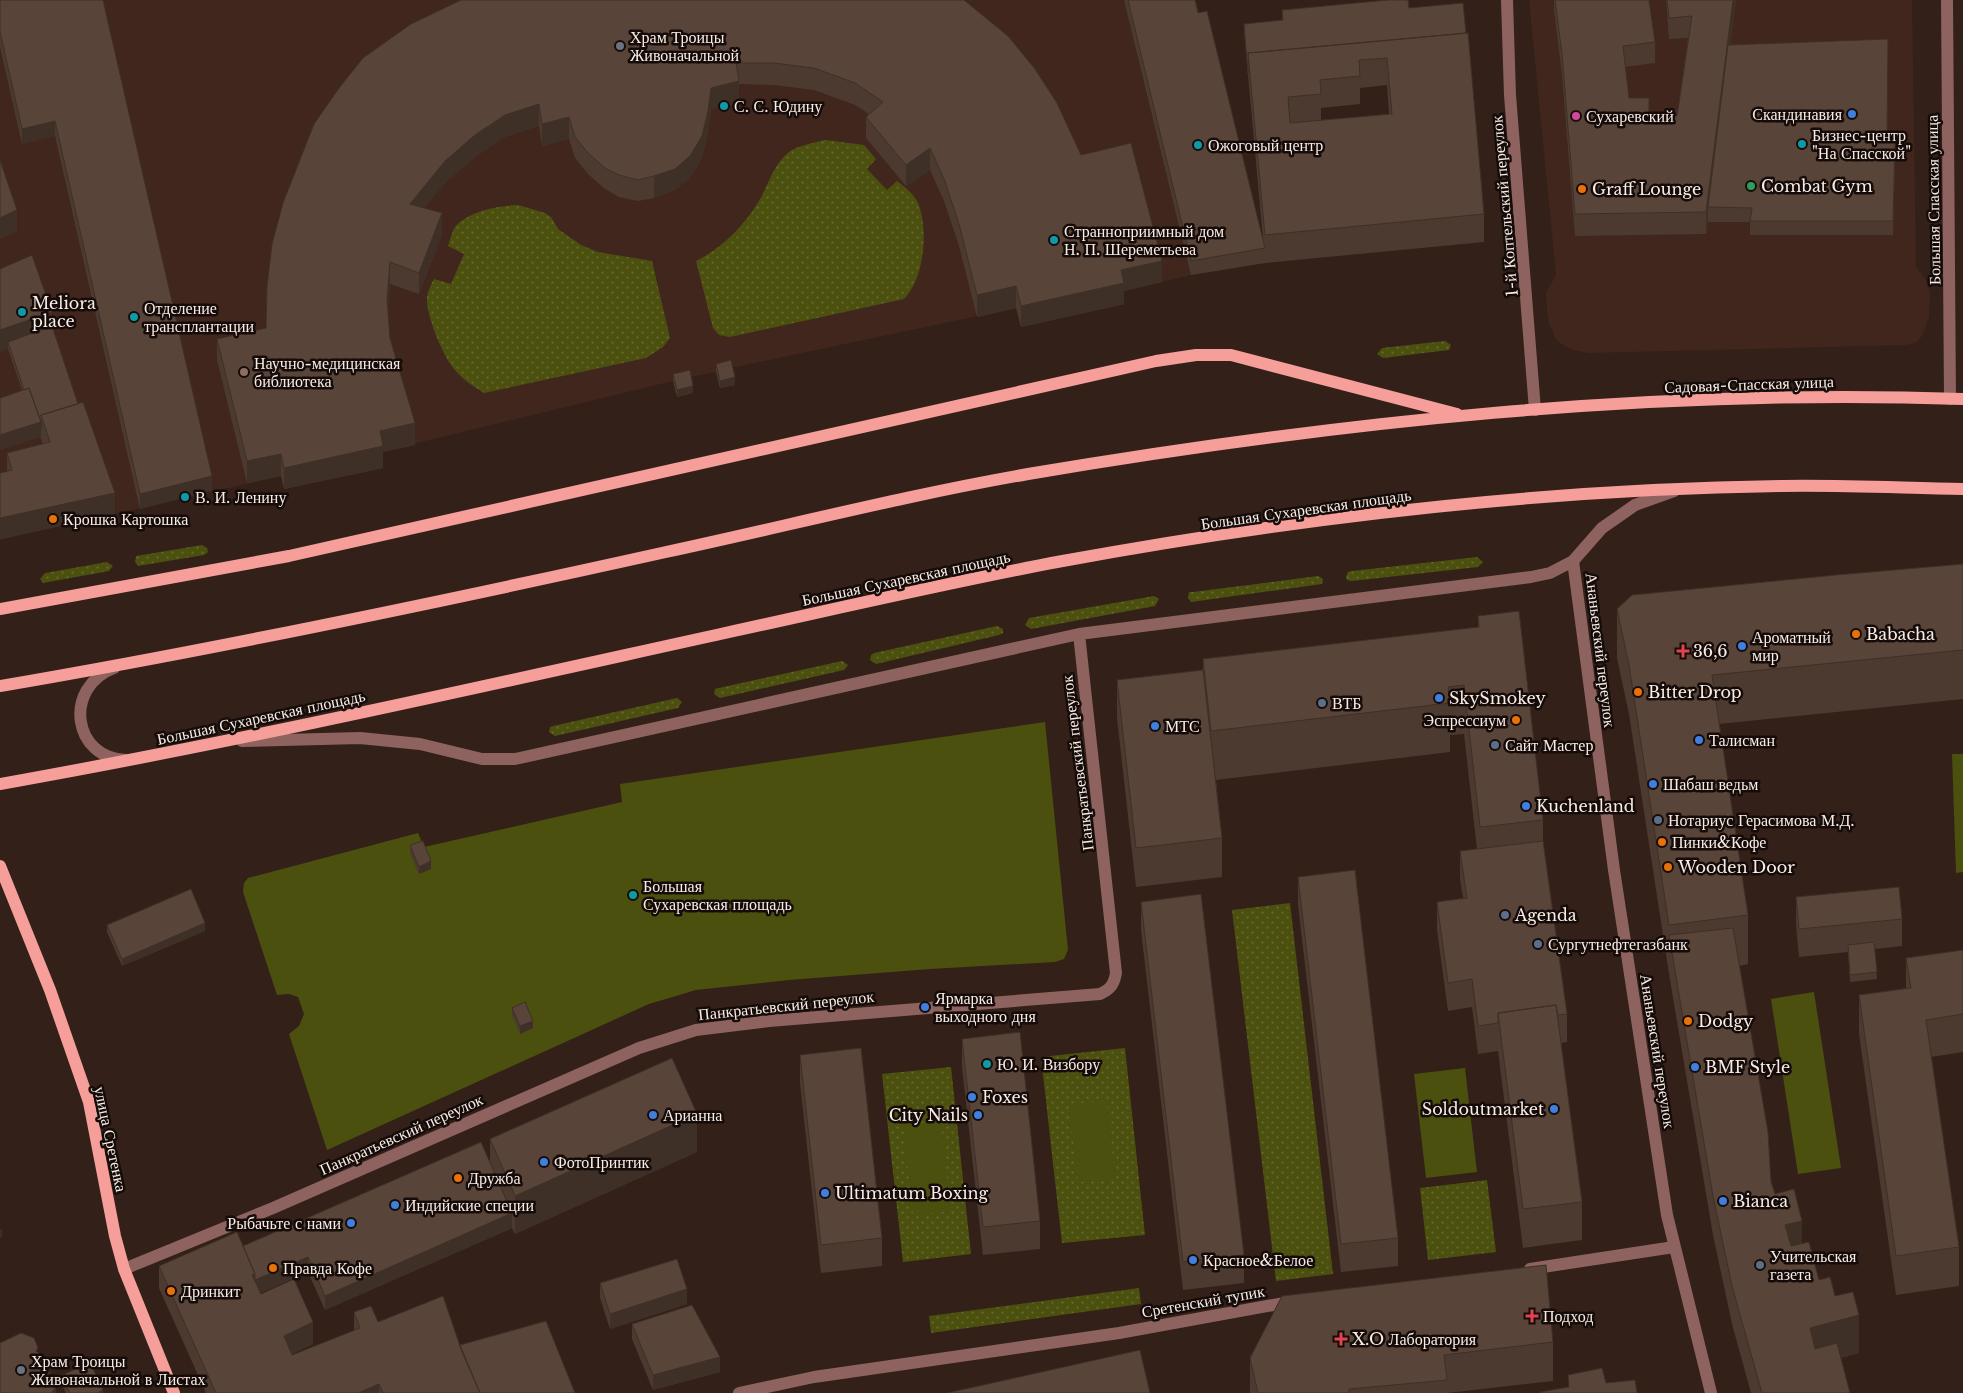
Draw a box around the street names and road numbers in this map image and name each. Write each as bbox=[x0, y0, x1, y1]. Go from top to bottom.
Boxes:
street label: 1-й Коптельский переулок bbox=[1486, 114, 1522, 297]
street label: Большая Спасская улица bbox=[1922, 115, 1944, 285]
street label: Садовая-Спасская улица bbox=[1664, 371, 1834, 397]
street label: Большая Сухаревская площадь bbox=[1199, 484, 1413, 534]
street label: Большая Сухаревская площадь bbox=[800, 546, 1012, 610]
street label: Ананьевский переулок bbox=[1582, 572, 1620, 729]
street label: Панкратьевский переулок bbox=[1056, 674, 1098, 852]
street label: Большая Сухаревская площадь bbox=[155, 685, 367, 749]
street label: Ананьевский переулок bbox=[1636, 973, 1680, 1130]
street label: Панкратьевский переулок bbox=[697, 986, 875, 1024]
street label: улица Сретенка bbox=[90, 1085, 132, 1193]
street label: Панкратьевский переулок bbox=[316, 1089, 486, 1179]
street label: Сретенский тупик bbox=[1140, 1280, 1266, 1322]

